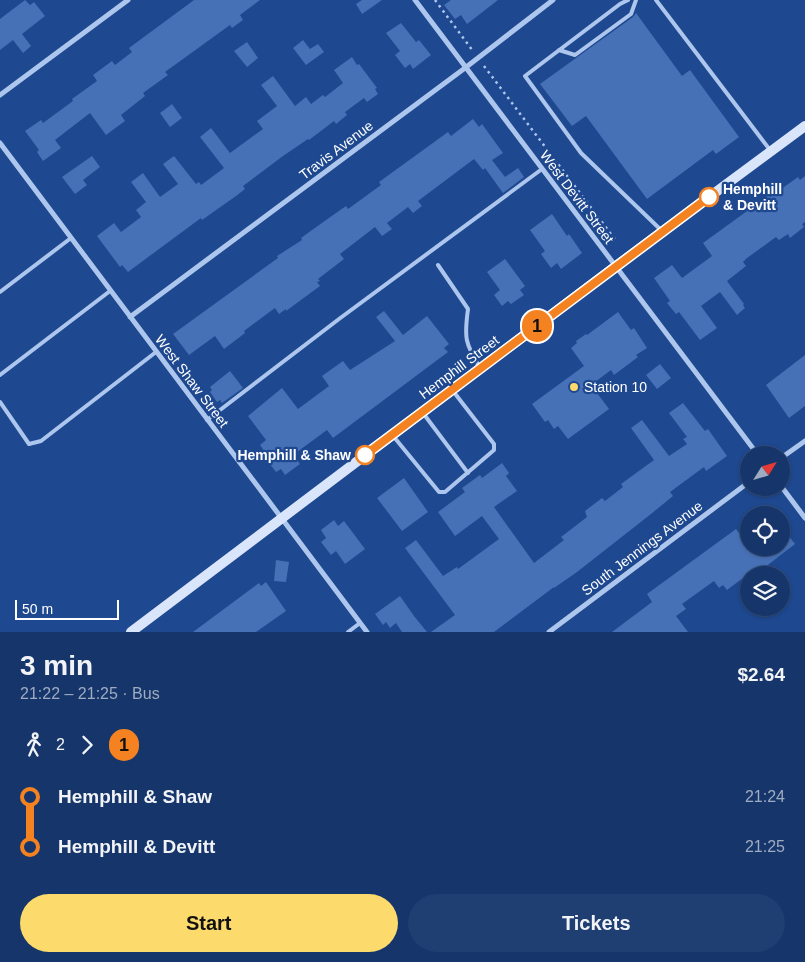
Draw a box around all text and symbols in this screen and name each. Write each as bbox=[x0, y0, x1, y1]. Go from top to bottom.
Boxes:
street label: Travis Avenue bbox=[296, 117, 376, 183]
street label: West Devitt Street bbox=[537, 147, 617, 247]
place label: Hemphill & Devitt bbox=[723, 181, 782, 213]
marker: Hemphill & Devitt bbox=[699, 187, 719, 207]
line badge: 1 bbox=[521, 310, 553, 342]
text: 1 bbox=[532, 316, 542, 336]
street label: West Shaw Street bbox=[152, 332, 232, 431]
street label: Hemphill Street bbox=[416, 332, 502, 402]
place label: Station 10 bbox=[584, 379, 647, 395]
marker: Station 10 bbox=[568, 381, 580, 393]
marker: Hemphill & Shaw bbox=[355, 445, 375, 465]
north arrow bbox=[740, 446, 790, 496]
map controls bbox=[740, 446, 790, 616]
place label: Hemphill & Shaw bbox=[237, 447, 351, 463]
street label: South Jennings Avenue bbox=[579, 497, 706, 599]
button: locate bbox=[740, 506, 790, 556]
button: layers bbox=[740, 566, 790, 616]
scale bar bbox=[15, 597, 119, 620]
text: 50 m bbox=[22, 601, 53, 617]
text: 3 min bbox=[20, 650, 93, 681]
text: $2.64 bbox=[737, 664, 785, 685]
text: 21:22 – 21:25 · Bus bbox=[20, 685, 160, 702]
icon: walk bbox=[20, 731, 48, 759]
icon: forward bbox=[73, 731, 101, 759]
text: 1 bbox=[119, 735, 129, 755]
text: 2 bbox=[56, 736, 65, 753]
text: Hemphill & Shaw bbox=[58, 786, 212, 807]
text: 21:24 bbox=[745, 788, 785, 805]
text: Hemphill & Devitt bbox=[58, 836, 215, 857]
text: 21:25 bbox=[745, 838, 785, 855]
button: Start bbox=[20, 894, 398, 952]
button: Tickets bbox=[408, 894, 785, 952]

